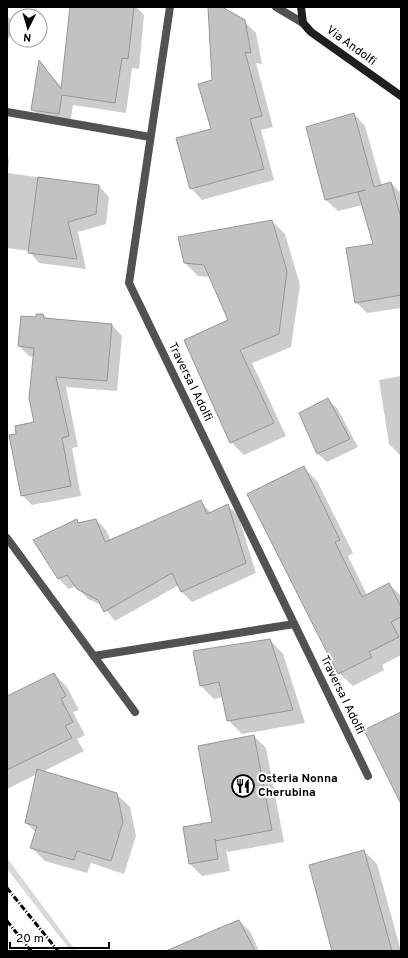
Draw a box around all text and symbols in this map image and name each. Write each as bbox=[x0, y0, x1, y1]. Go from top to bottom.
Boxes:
north arrow bbox=[8, 8, 48, 48]
street label: Via Andolfi bbox=[323, 22, 379, 70]
text: N bbox=[23, 30, 32, 44]
street label: Traversa I Adolfi bbox=[164, 340, 216, 424]
street label: Traversa I Adolfi bbox=[316, 653, 368, 737]
place label: Osteria Nonna Cherubina bbox=[258, 771, 338, 801]
restaurant icon: Osteria Nonna Cherubina bbox=[230, 773, 256, 799]
scale bar bbox=[10, 924, 109, 950]
text: 20 m bbox=[16, 931, 44, 947]

